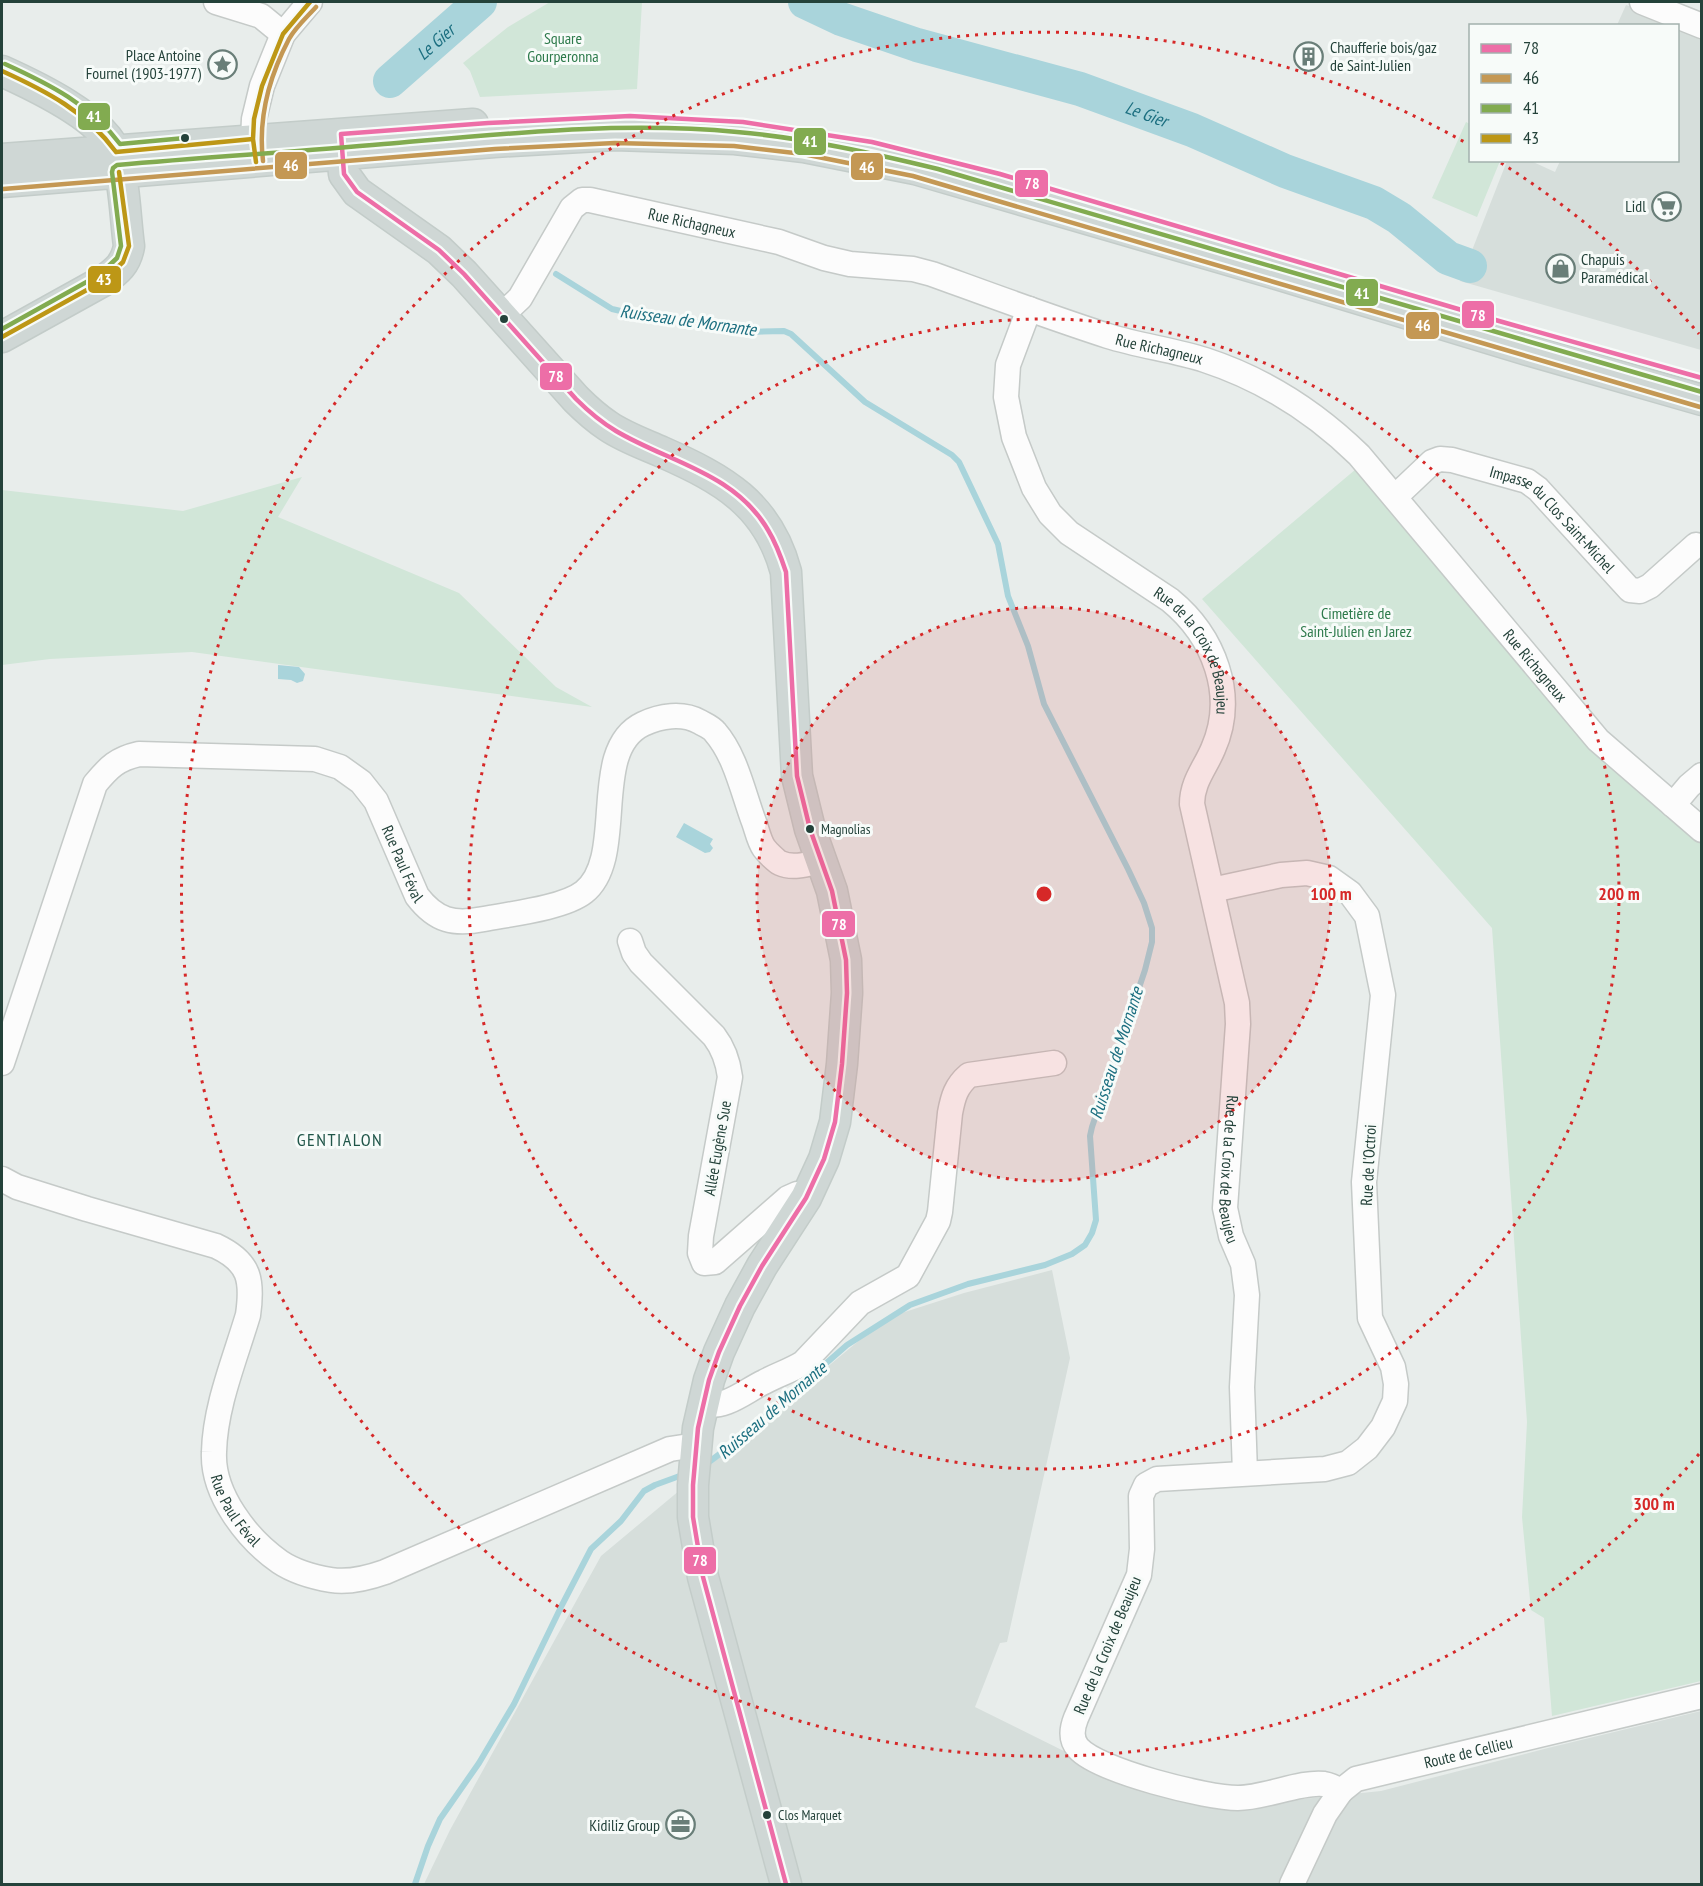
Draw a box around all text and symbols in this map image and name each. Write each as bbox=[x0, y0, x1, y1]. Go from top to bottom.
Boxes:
water label: Le Gier bbox=[411, 17, 461, 64]
legend bbox=[1469, 24, 1679, 162]
park label: Square Gourperonna bbox=[527, 28, 599, 66]
text: 78 bbox=[1523, 36, 1539, 59]
place label: Chaufferie bois/gaz de Saint-Julien bbox=[1330, 37, 1437, 75]
building icon: Chaufferie bois/gaz de Saint-Julien bbox=[1293, 40, 1325, 72]
place label: Place Antoine Fournel (1903-1977) bbox=[86, 45, 201, 83]
place icon: Place Antoine Fournel (1903-1977) bbox=[206, 48, 238, 80]
text: 46 bbox=[1523, 66, 1539, 89]
water label: Le Gier bbox=[1123, 95, 1174, 133]
text: 41 bbox=[1523, 96, 1539, 119]
line badge: 41 bbox=[77, 102, 111, 131]
text: 41 bbox=[86, 106, 102, 126]
text: 43 bbox=[1523, 126, 1539, 149]
line badge: 41 bbox=[793, 127, 827, 156]
text: 41 bbox=[802, 131, 818, 151]
unlabelled marker bbox=[179, 132, 191, 144]
line badge: 46 bbox=[274, 151, 308, 180]
line badge: 46 bbox=[850, 152, 884, 181]
text: 46 bbox=[283, 155, 299, 175]
text: 46 bbox=[859, 157, 875, 177]
line badge: 78 bbox=[1014, 169, 1049, 198]
text: 78 bbox=[1024, 173, 1040, 193]
supermarket icon: Lidl bbox=[1651, 190, 1683, 222]
place label: Lidl bbox=[1625, 196, 1646, 216]
street label: Rue Richagneux bbox=[646, 203, 738, 242]
place label: Chapuis Paramédical bbox=[1581, 249, 1648, 287]
shop icon: Chapuis Paramédical bbox=[1544, 252, 1576, 284]
line badge: 43 bbox=[87, 265, 122, 294]
text: 43 bbox=[96, 269, 112, 289]
line badge: 41 bbox=[1345, 278, 1379, 307]
text: 41 bbox=[1354, 283, 1370, 303]
water label: Ruisseau de Mornante bbox=[618, 299, 759, 341]
line badge: 78 bbox=[1461, 300, 1495, 329]
text: 78 bbox=[1470, 305, 1486, 325]
line badge: 46 bbox=[1405, 311, 1440, 340]
unlabelled marker bbox=[498, 313, 510, 325]
text: 46 bbox=[1415, 315, 1431, 335]
street label: Rue Richagneux bbox=[1113, 329, 1206, 369]
line badge: 78 bbox=[539, 362, 573, 391]
text: 78 bbox=[548, 366, 564, 386]
street label: Impasse du Clos Saint-Michel bbox=[1487, 461, 1620, 577]
street label: Rue de la Croix de Beaujeu bbox=[1150, 582, 1233, 715]
park label: Cimetière de Saint-Julien en Jarez bbox=[1300, 603, 1412, 641]
street label: Rue Richagneux bbox=[1499, 625, 1572, 706]
place label: Magnolias bbox=[821, 820, 871, 838]
street label: Rue Paul Féval bbox=[378, 822, 428, 907]
marker: Magnolias bbox=[804, 823, 816, 835]
text: 100 m bbox=[1310, 882, 1352, 905]
text: 200 m bbox=[1598, 882, 1640, 905]
centre of rings bbox=[1034, 884, 1054, 904]
line badge: 78 bbox=[821, 910, 856, 938]
text: 78 bbox=[831, 914, 847, 934]
water label: Ruisseau de Mornante bbox=[1084, 983, 1149, 1122]
street label: Rue de la Croix de Beaujeu bbox=[1215, 1095, 1243, 1246]
street label: Allée Eugène Sue bbox=[699, 1099, 735, 1197]
street label: Rue de l'Octroi bbox=[1356, 1124, 1380, 1206]
district label: GENTIALON bbox=[297, 1128, 383, 1151]
water label: Ruisseau de Mornante bbox=[713, 1355, 833, 1464]
street label: Rue Paul Féval bbox=[207, 1472, 265, 1551]
text: 300 m bbox=[1633, 1492, 1675, 1515]
line badge: 78 bbox=[683, 1546, 717, 1575]
text: 78 bbox=[692, 1550, 708, 1570]
street label: Rue de la Croix de Beaujeu bbox=[1069, 1573, 1145, 1717]
street label: Route de Cellieu bbox=[1422, 1732, 1514, 1772]
place label: Clos Marquet bbox=[778, 1806, 842, 1824]
office icon: Kidiliz Group bbox=[665, 1809, 697, 1841]
marker: Clos Marquet bbox=[761, 1809, 773, 1821]
place label: Kidiliz Group bbox=[589, 1815, 660, 1835]

